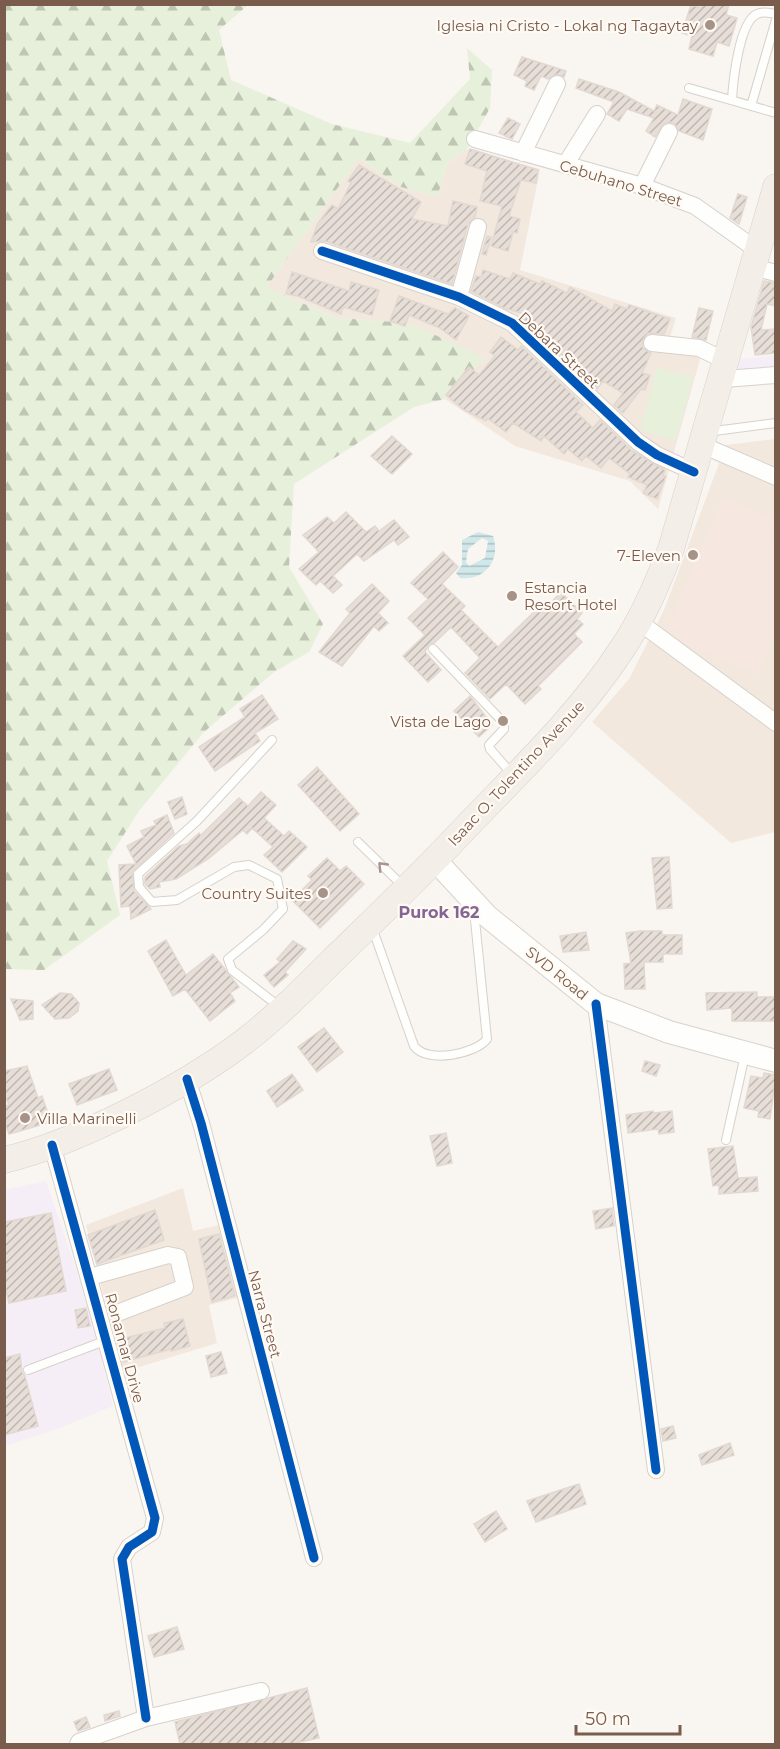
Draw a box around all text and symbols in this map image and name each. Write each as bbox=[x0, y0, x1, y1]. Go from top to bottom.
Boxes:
place label: Iglesia ni Cristo - Lokal ng Tagaytay bbox=[436, 16, 699, 35]
marker: Iglesia ni Cristo - Lokal ng Tagaytay bbox=[703, 18, 717, 32]
street label: Cebuhano Street bbox=[557, 155, 685, 211]
street label: Debara Street bbox=[515, 308, 603, 392]
place label: 7-Eleven bbox=[617, 546, 681, 565]
marker: 7-Eleven bbox=[686, 548, 700, 562]
place label: Estancia Resort Hotel bbox=[524, 578, 617, 614]
marker: Estancia Resort Hotel bbox=[505, 589, 519, 603]
street label: Isaac O. Tolentino Avenue bbox=[444, 696, 588, 850]
place label: Vista de Lago bbox=[390, 712, 491, 731]
marker: Vista de Lago bbox=[496, 714, 510, 728]
one-way arrow bbox=[379, 862, 390, 873]
place label: Country Suites bbox=[202, 884, 311, 903]
marker: Country Suites bbox=[316, 886, 330, 900]
district label: Purok 162 bbox=[399, 903, 479, 922]
street label: SVD Road bbox=[522, 942, 592, 1004]
place label: Villa Marinelli bbox=[37, 1109, 137, 1128]
marker: Villa Marinelli bbox=[18, 1111, 32, 1125]
street label: Narra Street bbox=[244, 1268, 286, 1360]
street label: Ronamar Drive bbox=[101, 1291, 149, 1405]
scale bar bbox=[576, 1698, 680, 1736]
text: 50 m bbox=[585, 1708, 631, 1730]

